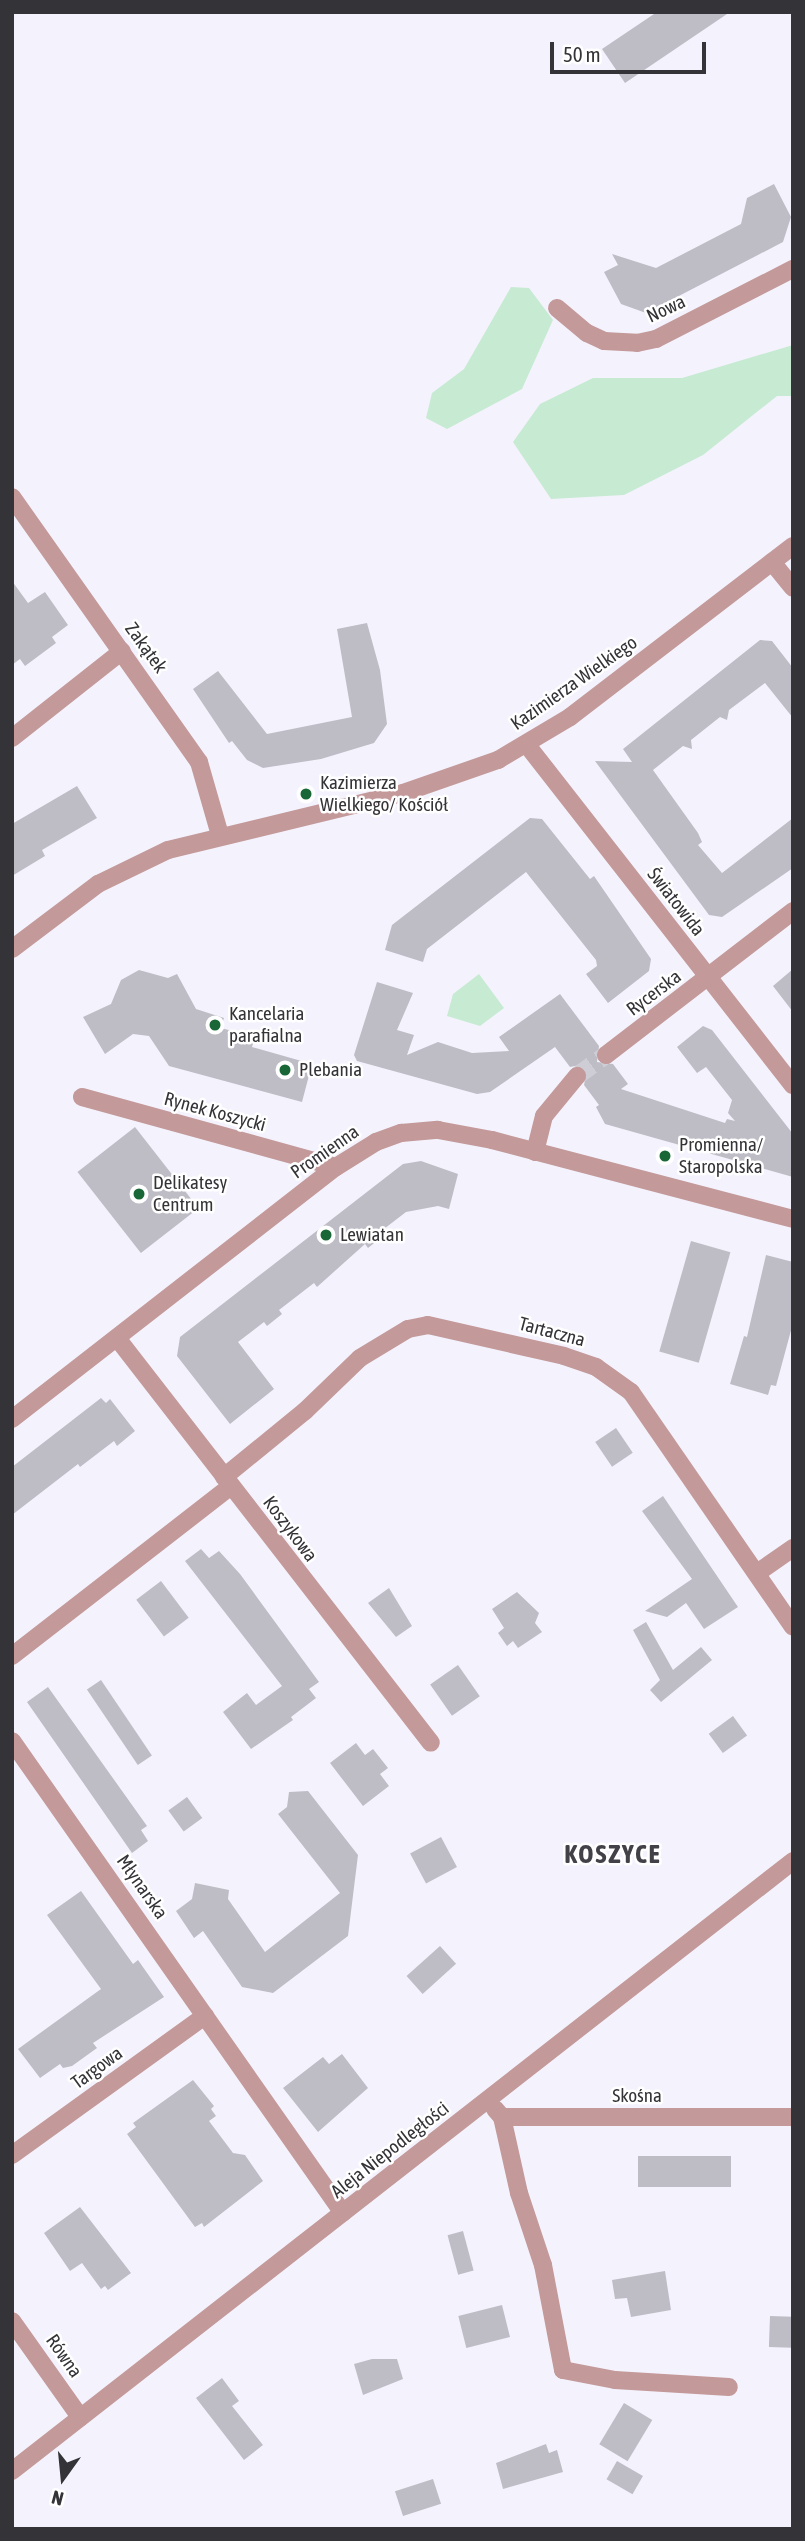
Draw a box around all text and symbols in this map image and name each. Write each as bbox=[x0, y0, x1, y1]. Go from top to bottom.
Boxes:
scale bar bbox=[553, 28, 709, 72]
text: 50 m bbox=[563, 42, 601, 66]
street label: Nowa bbox=[643, 290, 689, 328]
street label: Zakątek bbox=[120, 618, 172, 678]
street label: Kazimierza Wielkiego bbox=[506, 631, 642, 735]
place label: Kazimierza Wielkiego/ Kościół bbox=[320, 772, 448, 816]
marker: Kazimierza Wielkiego/ Kościół bbox=[298, 786, 314, 802]
street label: Światowida bbox=[642, 863, 710, 941]
street label: Rycerska bbox=[622, 965, 686, 1021]
place label: Kancelaria parafialna bbox=[229, 1003, 304, 1047]
marker: Kancelaria parafialna bbox=[207, 1017, 223, 1033]
place label: Plebania bbox=[299, 1059, 362, 1081]
marker: Plebania bbox=[277, 1062, 293, 1078]
street label: Rynek Koszycki bbox=[162, 1087, 268, 1137]
street label: Promienna bbox=[287, 1120, 363, 1184]
place label: Promienna/ Staropolska bbox=[679, 1134, 763, 1178]
marker: Promienna/ Staropolska bbox=[657, 1148, 673, 1164]
place label: Delikatesy Centrum bbox=[153, 1172, 227, 1216]
marker: Delikatesy Centrum bbox=[131, 1186, 147, 1202]
place label: Lewiatan bbox=[340, 1224, 404, 1246]
marker: Lewiatan bbox=[318, 1227, 334, 1243]
street label: Tartaczna bbox=[516, 1312, 588, 1352]
street label: Koszykowa bbox=[258, 1492, 322, 1566]
district label: KOSZYCE bbox=[565, 1839, 661, 1871]
street label: Młynarska bbox=[112, 1851, 172, 1923]
street label: Targowa bbox=[67, 2042, 127, 2094]
street label: Skośna bbox=[612, 2085, 662, 2107]
street label: Aleja Niepodległości bbox=[327, 2097, 453, 2203]
street label: Równa bbox=[41, 2330, 87, 2382]
north arrow bbox=[28, 2443, 98, 2513]
text: N bbox=[49, 2486, 66, 2510]

